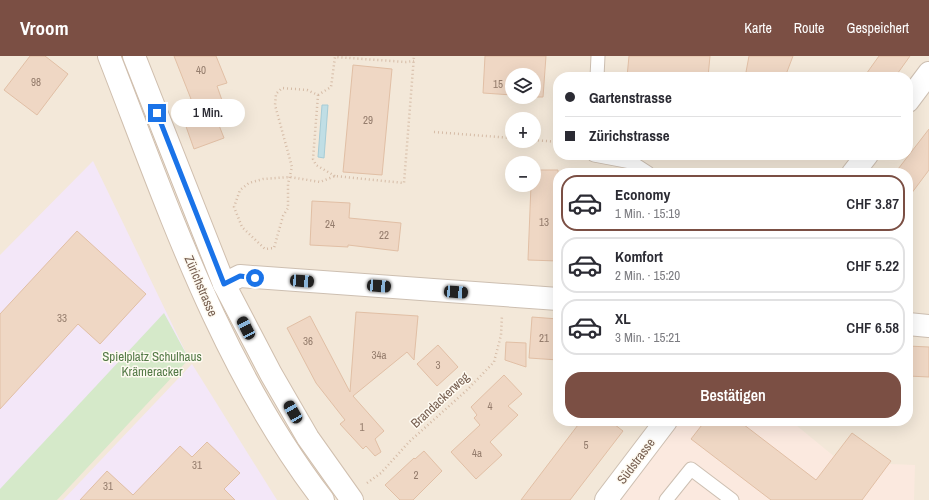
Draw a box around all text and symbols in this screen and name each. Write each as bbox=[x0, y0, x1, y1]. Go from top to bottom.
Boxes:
text: Vroom bbox=[20, 15, 69, 41]
text: Karte bbox=[744, 19, 772, 37]
text: Route bbox=[794, 19, 824, 37]
text: Gespeichert bbox=[846, 19, 909, 37]
house number: 40 bbox=[196, 63, 206, 77]
map controls bbox=[505, 68, 541, 192]
button: layers bbox=[505, 68, 541, 104]
house number: 98 bbox=[31, 75, 41, 89]
house number: 15 bbox=[493, 77, 503, 91]
text: Gartenstrasse bbox=[589, 87, 672, 108]
callout: 1 Min. bbox=[171, 99, 245, 127]
route end bbox=[148, 104, 166, 122]
text: 1 Min. bbox=[193, 104, 223, 121]
button: + bbox=[505, 112, 541, 148]
house number: 29 bbox=[363, 113, 373, 127]
text: Zürichstrasse bbox=[589, 125, 670, 146]
button: − bbox=[505, 156, 541, 192]
text: Economy bbox=[615, 184, 670, 205]
icon: car bbox=[567, 185, 603, 221]
text: CHF 3.87 bbox=[846, 193, 899, 214]
text: 1 Min. · 15:19 bbox=[615, 205, 680, 222]
house number: 13 bbox=[539, 215, 549, 229]
house number: 24 bbox=[325, 217, 335, 231]
house number: 22 bbox=[379, 228, 389, 242]
text: Komfort bbox=[615, 246, 663, 267]
icon: car bbox=[567, 247, 603, 283]
street label: Zürichstrasse bbox=[181, 253, 221, 319]
text: CHF 5.22 bbox=[846, 255, 899, 276]
text: 2 Min. · 15:20 bbox=[615, 267, 680, 284]
route start bbox=[246, 269, 264, 287]
car bbox=[290, 274, 314, 288]
car bbox=[367, 279, 391, 293]
car bbox=[444, 285, 468, 299]
text: XL bbox=[615, 308, 631, 329]
icon: car bbox=[567, 309, 603, 345]
house number: 33 bbox=[57, 311, 67, 325]
car bbox=[235, 315, 257, 341]
text: CHF 6.58 bbox=[846, 317, 899, 338]
text: 3 Min. · 15:21 bbox=[615, 329, 680, 346]
house number: 21 bbox=[539, 331, 549, 345]
house number: 36 bbox=[303, 334, 313, 348]
park label: Spielplatz Schulhaus Krämeracker bbox=[102, 348, 202, 380]
house number: 34a bbox=[371, 348, 387, 362]
house number: 3 bbox=[435, 358, 441, 372]
street label: Brandackerweg bbox=[407, 368, 473, 431]
button: Bestätigen bbox=[565, 372, 901, 418]
car bbox=[282, 399, 304, 425]
house number: 4 bbox=[487, 399, 493, 413]
house number: 1 bbox=[359, 420, 365, 434]
street label: Südstrasse bbox=[613, 435, 659, 487]
house number: 5 bbox=[583, 438, 589, 452]
house number: 4a bbox=[472, 446, 482, 460]
house number: 31 bbox=[192, 458, 202, 472]
house number: 2 bbox=[413, 468, 419, 482]
house number: 31 bbox=[103, 479, 113, 493]

